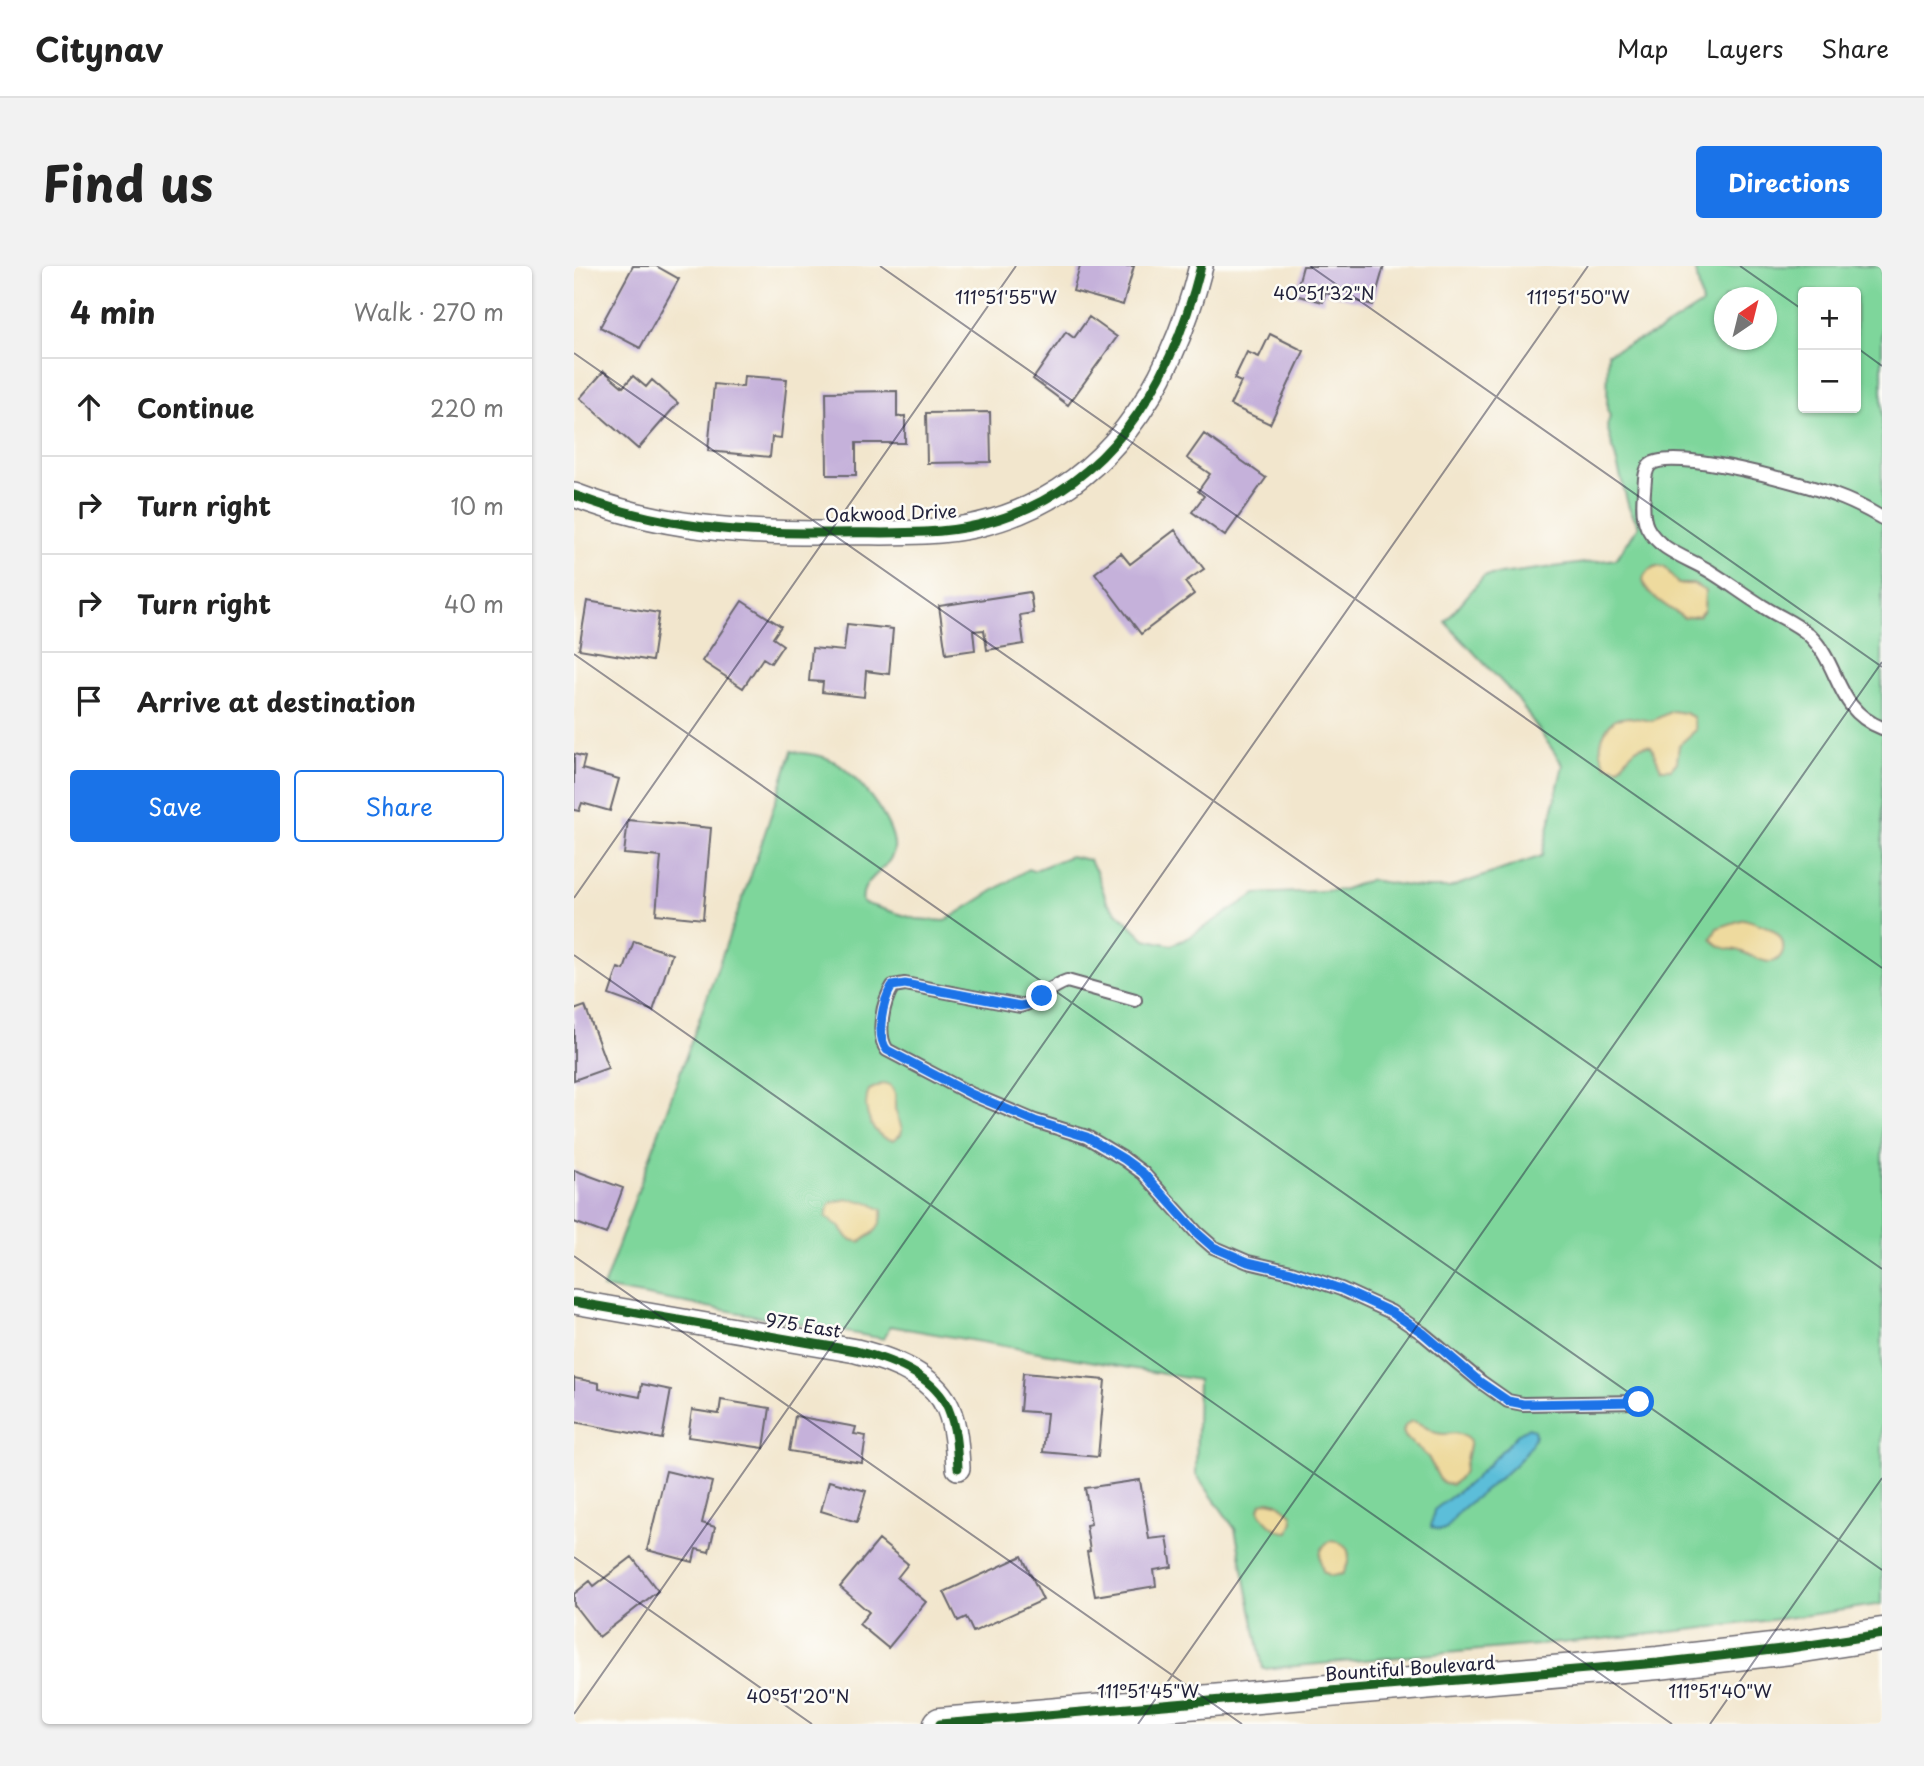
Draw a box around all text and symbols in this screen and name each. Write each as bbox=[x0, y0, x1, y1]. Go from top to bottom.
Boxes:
text: Citynav bbox=[35, 23, 163, 73]
text: Map bbox=[1617, 30, 1668, 66]
text: Layers bbox=[1706, 30, 1783, 66]
text: Share bbox=[1821, 30, 1889, 66]
text: Find us bbox=[42, 145, 213, 219]
button: Directions bbox=[1696, 146, 1882, 218]
text: 40°51'32"N bbox=[1273, 279, 1375, 306]
text: 111°51'55"W bbox=[955, 283, 1058, 310]
text: 111°51'50"W bbox=[1526, 283, 1630, 310]
north arrow bbox=[1714, 287, 1777, 350]
map controls bbox=[1798, 287, 1861, 413]
button: + bbox=[1798, 287, 1861, 350]
text: 4 min bbox=[70, 289, 156, 334]
text: Walk · 270 m bbox=[354, 294, 504, 329]
button: − bbox=[1798, 350, 1861, 413]
icon: ahead bbox=[70, 388, 108, 426]
text: Continue bbox=[137, 388, 254, 427]
text: 220 m bbox=[430, 390, 504, 425]
icon: right bbox=[70, 486, 108, 524]
text: Turn right bbox=[137, 486, 271, 525]
text: 10 m bbox=[450, 488, 504, 523]
street label: Oakwood Drive bbox=[825, 497, 957, 528]
icon: right bbox=[70, 584, 108, 622]
text: Turn right bbox=[137, 584, 271, 623]
text: 40 m bbox=[444, 586, 504, 621]
icon: arrive bbox=[70, 682, 108, 720]
text: Arrive at destination bbox=[137, 682, 416, 721]
button: Save bbox=[70, 770, 280, 842]
button: Share bbox=[294, 770, 504, 842]
route end bbox=[1026, 980, 1057, 1011]
street label: 975 East bbox=[764, 1305, 843, 1344]
route start bbox=[1623, 1386, 1654, 1417]
street label: Bountiful Boulevard bbox=[1324, 1648, 1496, 1687]
text: 111°51'45"W bbox=[1097, 1677, 1199, 1704]
text: 111°51'40"W bbox=[1668, 1677, 1772, 1704]
text: 40°51'20"N bbox=[746, 1682, 850, 1709]

